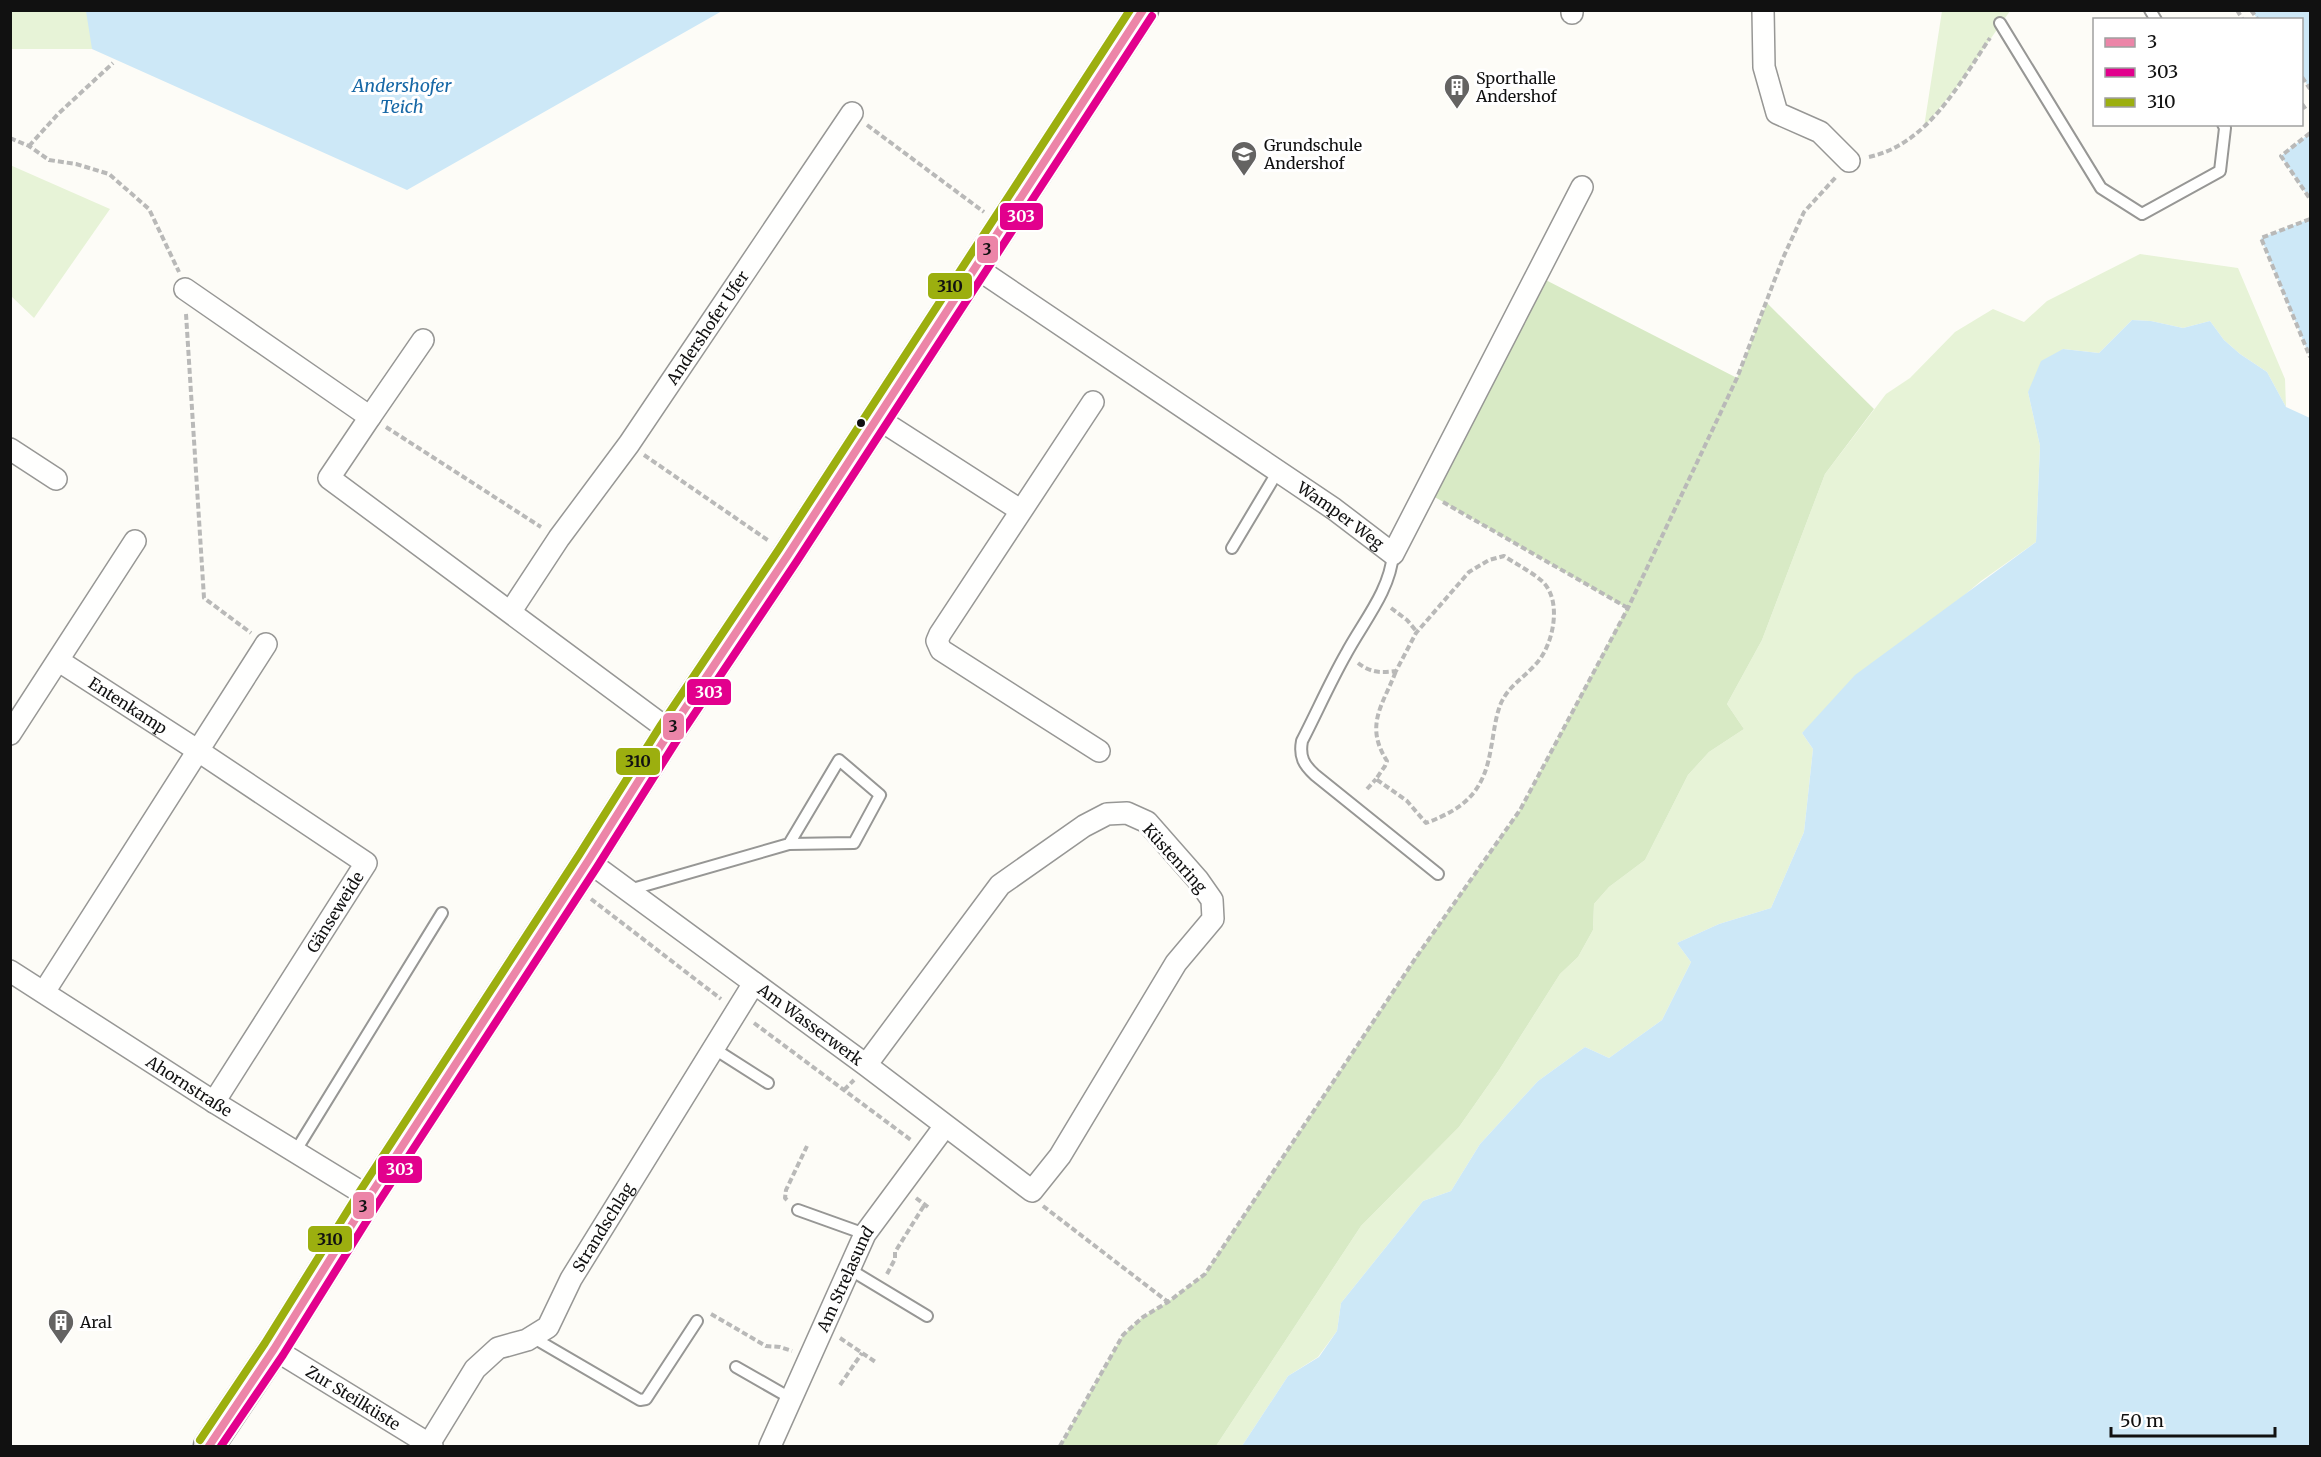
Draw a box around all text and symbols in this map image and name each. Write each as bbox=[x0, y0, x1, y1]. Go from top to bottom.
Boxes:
legend bbox=[2093, 18, 2303, 126]
text: 3 bbox=[2147, 30, 2157, 53]
text: 303 bbox=[2147, 60, 2178, 83]
place label: Sporthalle Andershof bbox=[1475, 68, 1557, 106]
building icon: Sporthalle Andershof bbox=[1442, 72, 1472, 110]
water label: Andershofer Teich bbox=[350, 74, 452, 118]
text: 310 bbox=[2147, 90, 2176, 113]
place label: Grundschule Andershof bbox=[1263, 135, 1362, 173]
school or university icon: Grundschule Andershof bbox=[1229, 139, 1259, 177]
line badge: 303 bbox=[999, 202, 1044, 231]
text: 303 bbox=[1007, 206, 1035, 226]
line badge: 3 bbox=[976, 235, 999, 264]
text: 3 bbox=[982, 239, 992, 259]
street label: Andershofer Ufer bbox=[662, 267, 753, 389]
line badge: 310 bbox=[927, 272, 973, 300]
text: 310 bbox=[937, 276, 963, 296]
unlabelled marker bbox=[855, 417, 867, 429]
street label: Wamper Weg bbox=[1293, 477, 1388, 554]
street label: Entenkamp bbox=[85, 673, 171, 738]
line badge: 303 bbox=[686, 678, 732, 706]
text: 303 bbox=[695, 682, 723, 702]
line badge: 3 bbox=[662, 712, 685, 741]
text: 3 bbox=[668, 716, 678, 736]
line badge: 310 bbox=[615, 747, 661, 776]
text: 310 bbox=[625, 751, 651, 771]
street label: Küstenring bbox=[1139, 819, 1212, 897]
street label: Gänseweide bbox=[302, 868, 368, 956]
street label: Am Wasserwerk bbox=[753, 979, 868, 1070]
street label: Ahornstraße bbox=[142, 1051, 236, 1121]
line badge: 303 bbox=[377, 1155, 423, 1184]
text: 303 bbox=[386, 1159, 414, 1179]
street label: Strandschlag bbox=[568, 1179, 638, 1276]
line badge: 3 bbox=[352, 1191, 375, 1220]
text: 3 bbox=[358, 1196, 368, 1216]
street label: Am Strelasund bbox=[812, 1222, 878, 1336]
line badge: 310 bbox=[307, 1225, 353, 1253]
text: 310 bbox=[317, 1229, 343, 1249]
building icon: Aral bbox=[46, 1307, 76, 1345]
place label: Aral bbox=[79, 1312, 112, 1332]
street label: Zur Steilküste bbox=[302, 1361, 404, 1434]
scale bar bbox=[2111, 1400, 2274, 1438]
text: 50 m bbox=[2120, 1409, 2164, 1432]

